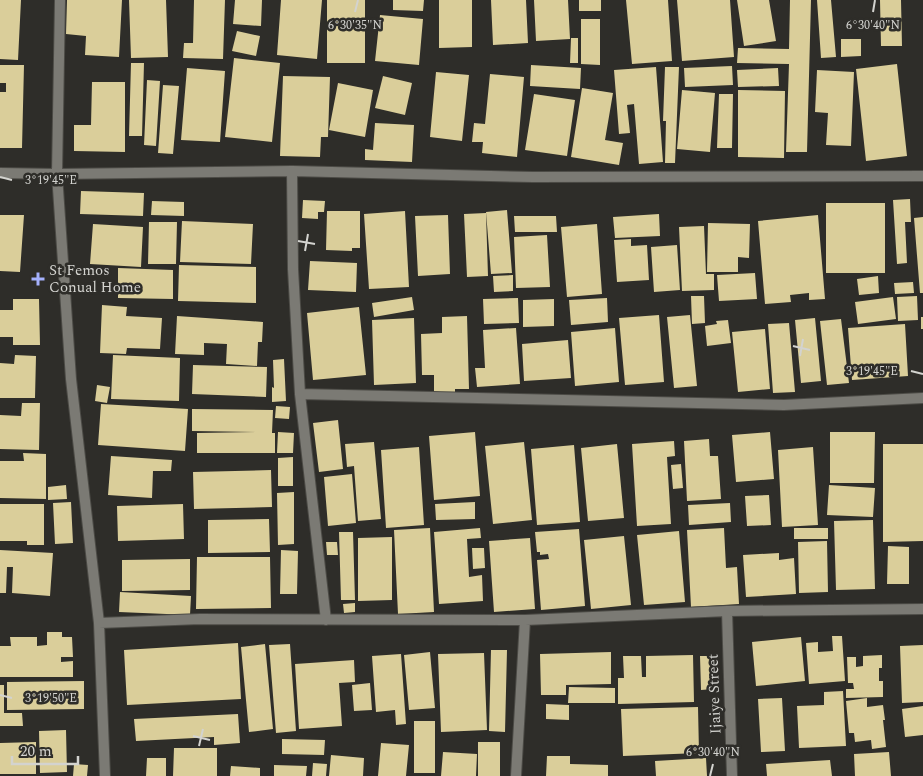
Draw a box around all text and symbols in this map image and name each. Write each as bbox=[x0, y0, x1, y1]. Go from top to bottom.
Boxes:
text: 6°30'35"N bbox=[328, 16, 382, 35]
text: 6°30'40"N bbox=[846, 16, 900, 35]
text: 3°19'45"E bbox=[25, 171, 77, 190]
place label: St Femos Conual Home bbox=[49, 259, 141, 299]
marker: St Femos Conual Home bbox=[31, 272, 45, 286]
text: 3°19'45"E bbox=[846, 362, 898, 381]
street label: Ijaiye Street bbox=[702, 654, 727, 734]
text: 3°19'50"E bbox=[25, 689, 77, 708]
scale bar bbox=[12, 734, 79, 766]
text: 20 m bbox=[20, 740, 52, 763]
text: 6°30'40"N bbox=[686, 743, 740, 762]

